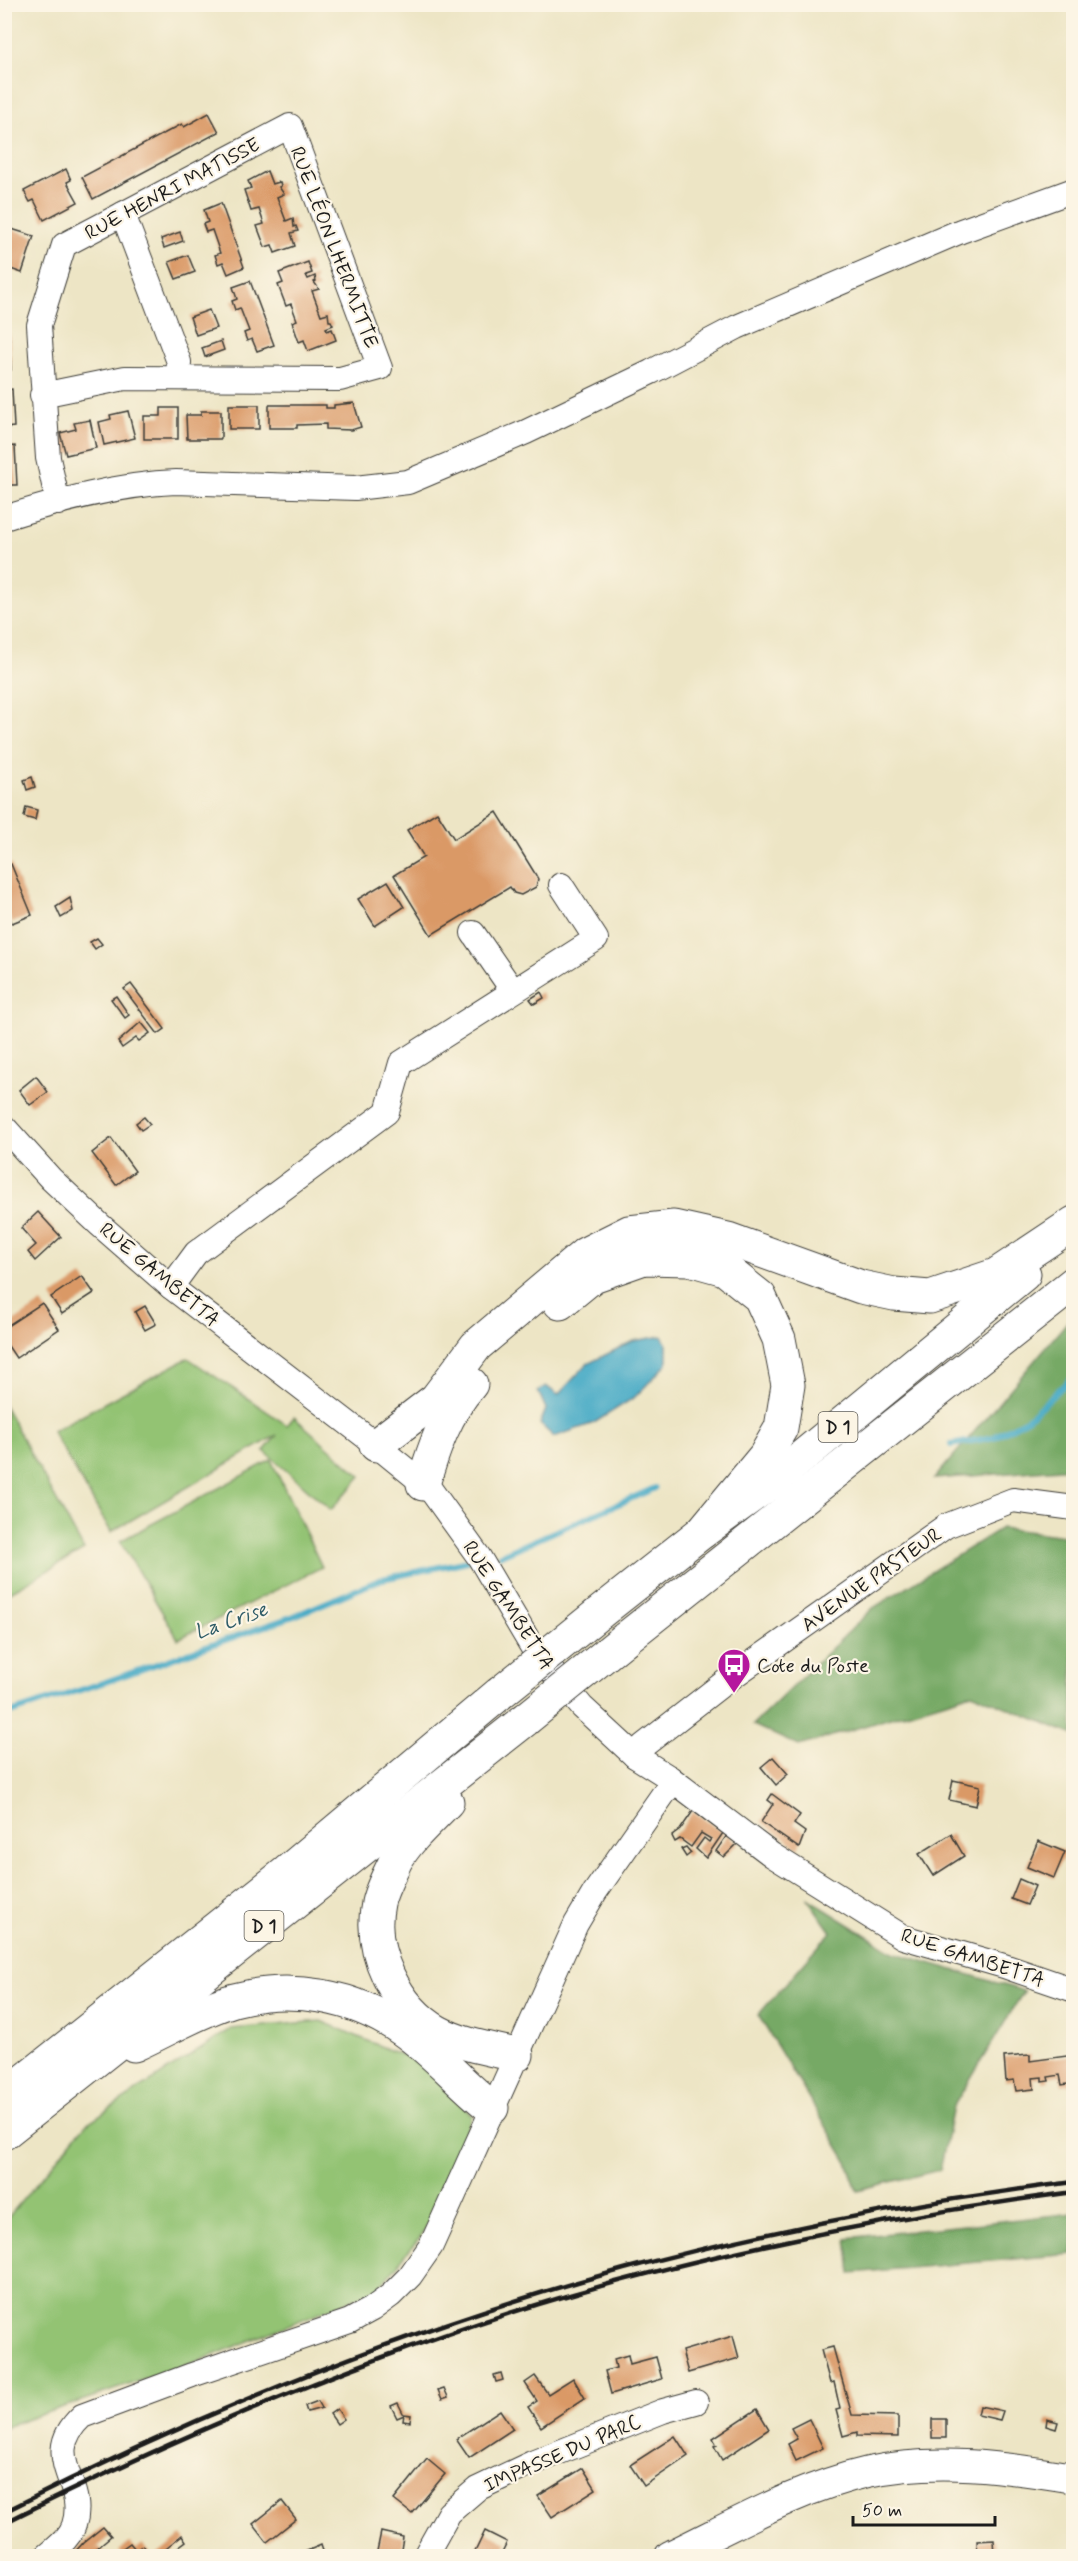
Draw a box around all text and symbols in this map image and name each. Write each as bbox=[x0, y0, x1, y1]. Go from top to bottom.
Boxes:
street label: RUE HENRI MATISSE bbox=[80, 132, 265, 247]
street label: RUE LÉON LHERMITTE bbox=[283, 143, 385, 352]
street label: RUE GAMBETTA bbox=[93, 1217, 225, 1334]
road number: D 1 bbox=[818, 1412, 858, 1442]
street label: AVENUE PASTEUR bbox=[796, 1522, 947, 1639]
street label: RUE GAMBETTA bbox=[456, 1536, 560, 1676]
water label: La Crise bbox=[191, 1595, 273, 1646]
bus stop icon: Cote du Poste bbox=[716, 1647, 752, 1694]
place label: Cote du Poste bbox=[757, 1653, 869, 1680]
road number: D 1 bbox=[244, 1911, 284, 1941]
street label: RUE GAMBETTA bbox=[897, 1923, 1048, 1994]
street label: IMPASSE DU PARC bbox=[480, 2409, 645, 2500]
scale bar bbox=[853, 2489, 996, 2527]
text: 50 m bbox=[862, 2499, 902, 2523]

